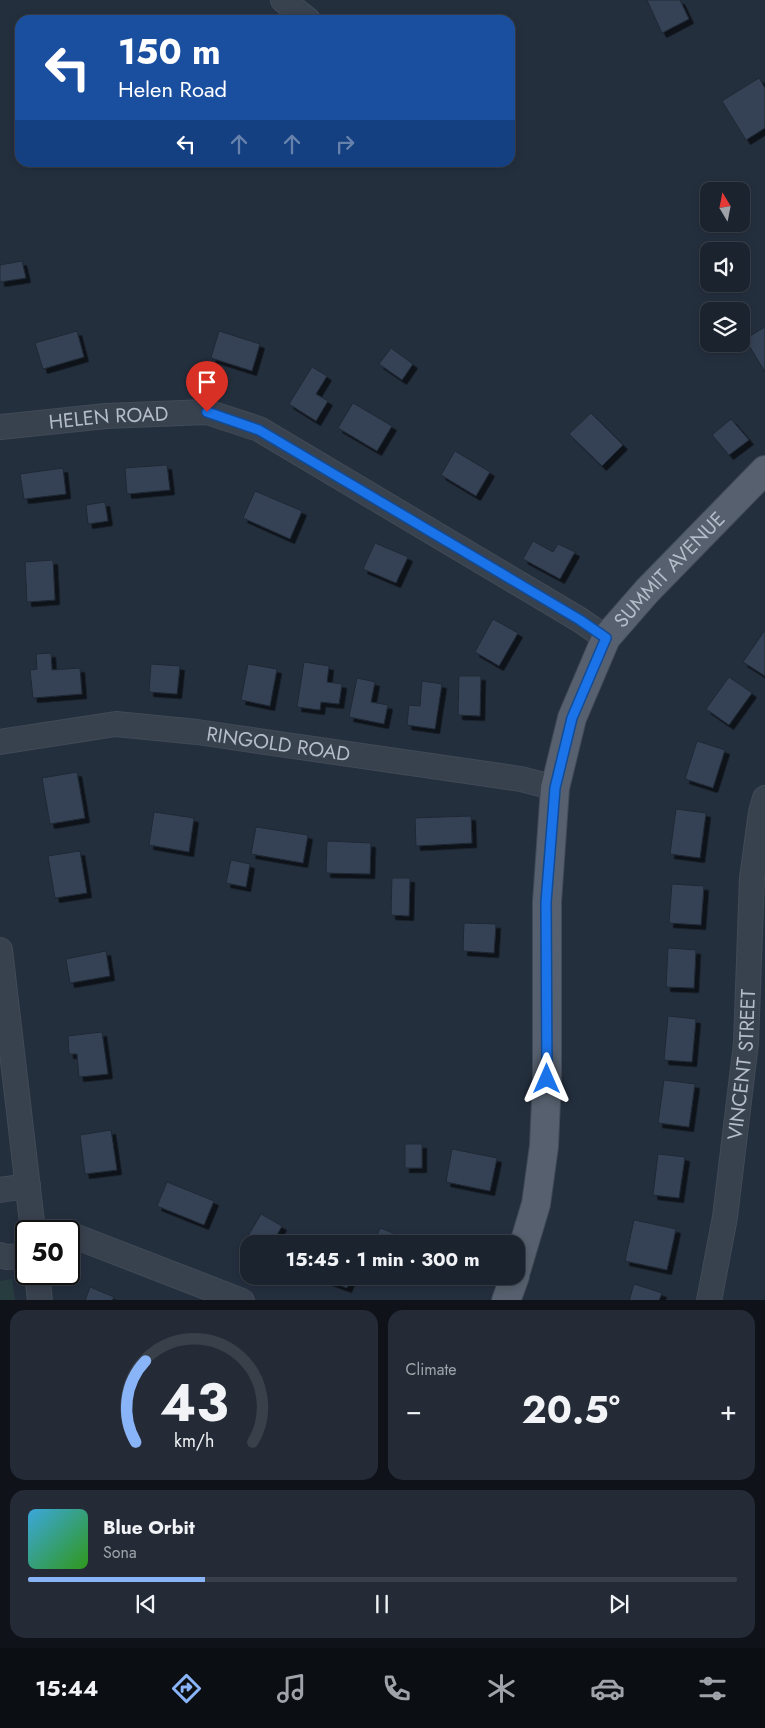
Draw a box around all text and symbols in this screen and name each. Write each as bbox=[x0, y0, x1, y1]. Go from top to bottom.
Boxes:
text: 150 m bbox=[118, 27, 221, 77]
icon: left bbox=[35, 35, 100, 100]
text: Helen Road bbox=[118, 73, 227, 105]
icon: left bbox=[172, 130, 200, 158]
icon: ahead bbox=[225, 130, 253, 158]
icon: ahead bbox=[278, 130, 306, 158]
icon: right bbox=[331, 130, 359, 158]
north arrow bbox=[700, 182, 750, 232]
map controls bbox=[700, 182, 750, 352]
button: sound bbox=[700, 242, 750, 292]
button: layers bbox=[700, 302, 750, 352]
pin bbox=[186, 361, 228, 412]
icon: arrive bbox=[193, 368, 221, 396]
street label: HELEN ROAD bbox=[47, 400, 169, 437]
street label: SUMMIT AVENUE bbox=[607, 505, 732, 634]
street label: RINGOLD ROAD bbox=[205, 720, 352, 769]
street label: VINCENT STREET bbox=[720, 988, 763, 1142]
position arrow bbox=[520, 1052, 572, 1104]
speed limit sign: 50 bbox=[15, 1220, 80, 1285]
text: 15:45 · 1 min · 300 m bbox=[286, 1246, 479, 1273]
text: Climate bbox=[406, 1358, 457, 1381]
text: 43 bbox=[159, 1365, 228, 1441]
text: 20.5° bbox=[522, 1382, 620, 1437]
text: − bbox=[406, 1390, 422, 1431]
text: + bbox=[720, 1390, 737, 1431]
text: km/h bbox=[174, 1428, 214, 1454]
text: Blue Orbit bbox=[103, 1514, 195, 1541]
text: Sona bbox=[103, 1541, 137, 1564]
icon: previous bbox=[132, 1590, 160, 1618]
icon: pause bbox=[368, 1590, 396, 1618]
icon: next bbox=[605, 1590, 633, 1618]
icon: directions bbox=[169, 1671, 204, 1706]
icon: music bbox=[274, 1671, 309, 1706]
icon: phone bbox=[379, 1671, 414, 1706]
icon: climate bbox=[484, 1671, 519, 1706]
icon: car bbox=[590, 1671, 625, 1706]
icon: filters bbox=[695, 1671, 730, 1706]
text: 15:44 bbox=[35, 1672, 98, 1704]

